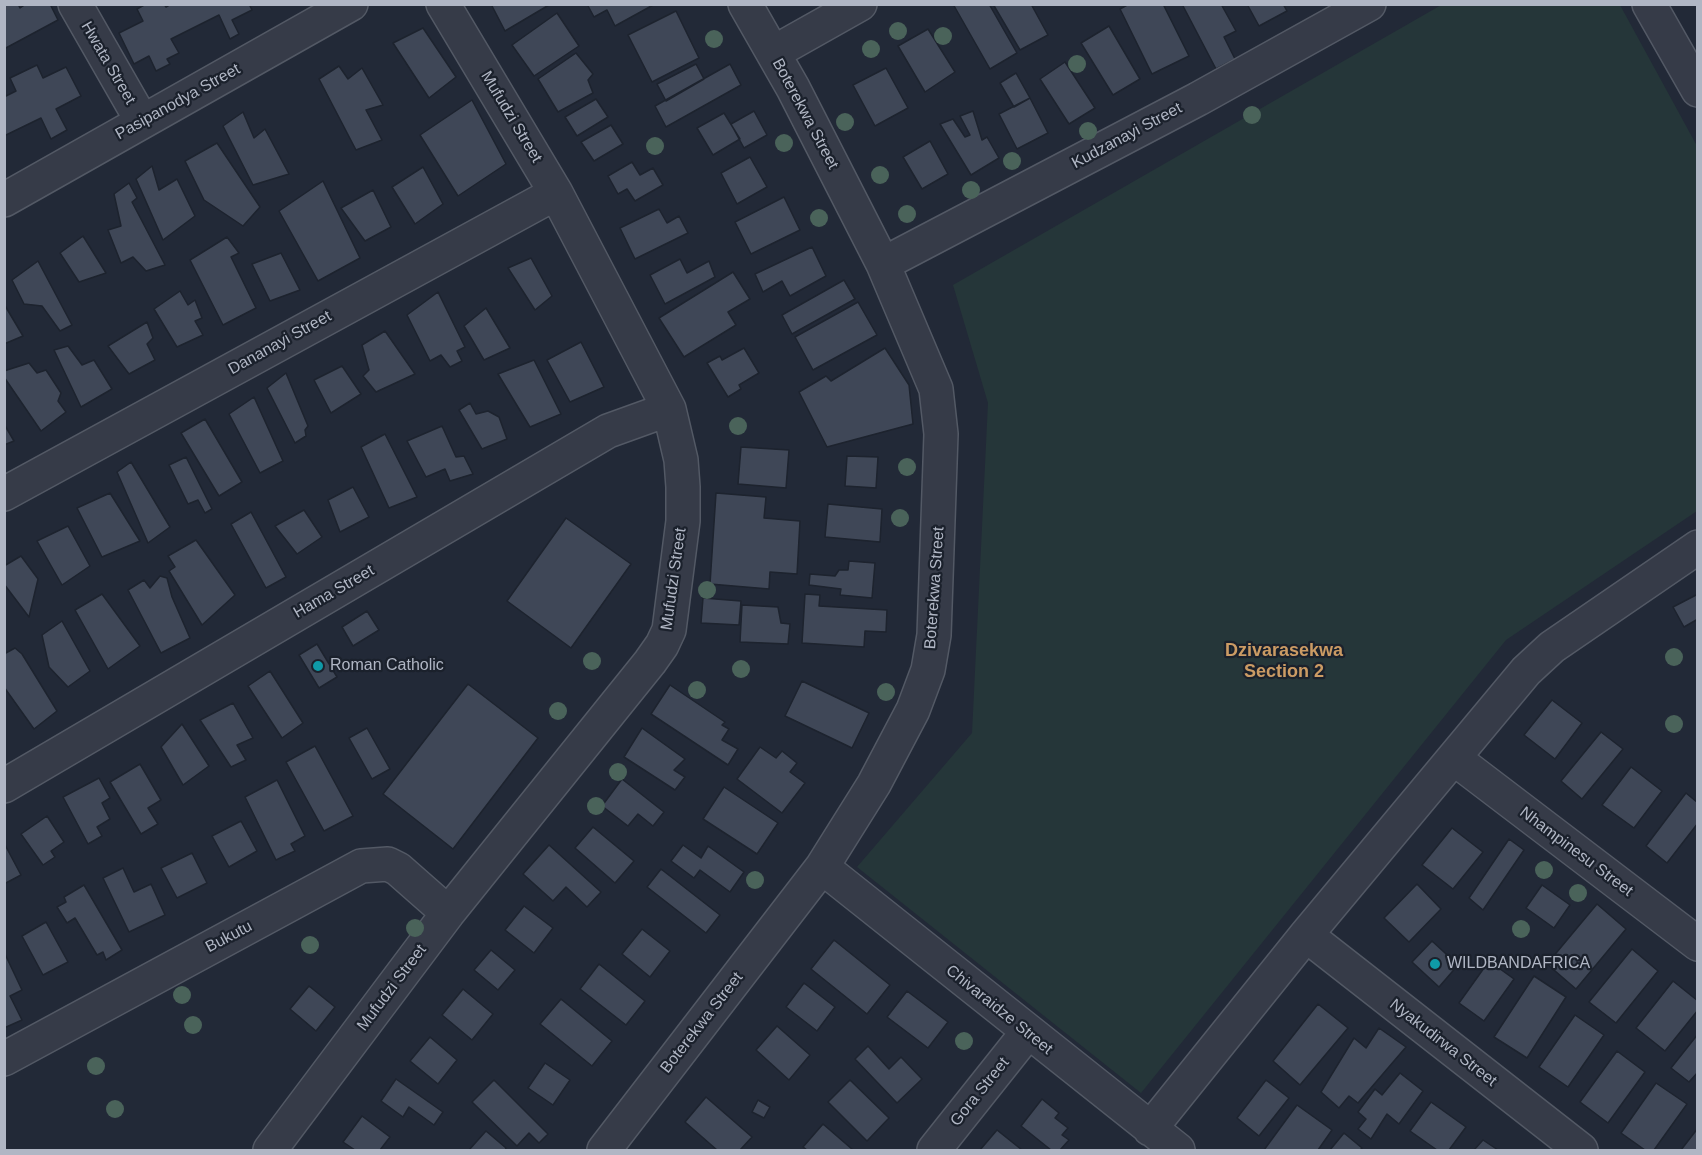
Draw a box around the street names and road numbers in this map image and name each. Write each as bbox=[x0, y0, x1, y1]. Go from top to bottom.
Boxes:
street label: Hwata Street bbox=[77, 18, 139, 108]
street label: Boterekwa Street bbox=[768, 55, 842, 173]
street label: Pasipanodya Street bbox=[112, 60, 244, 144]
street label: Mufudzi Street bbox=[476, 68, 546, 166]
street label: Kudzanayi Street bbox=[1069, 99, 1185, 173]
street label: Dananayi Street bbox=[225, 307, 335, 379]
street label: Boterekwa Street bbox=[921, 526, 949, 650]
street label: Mufudzi Street bbox=[657, 527, 691, 631]
street label: Hama Street bbox=[290, 561, 378, 623]
street label: Nhampinesu Street bbox=[1516, 803, 1636, 901]
street label: Bukutu bbox=[203, 917, 255, 957]
street label: Mufudzi Street bbox=[353, 941, 431, 1035]
street label: Chivaraidze Street bbox=[942, 961, 1056, 1059]
street label: Boterekwa Street bbox=[657, 969, 747, 1077]
street label: Nyakudirwa Street bbox=[1386, 995, 1500, 1091]
street label: Gora Street bbox=[947, 1054, 1013, 1130]

